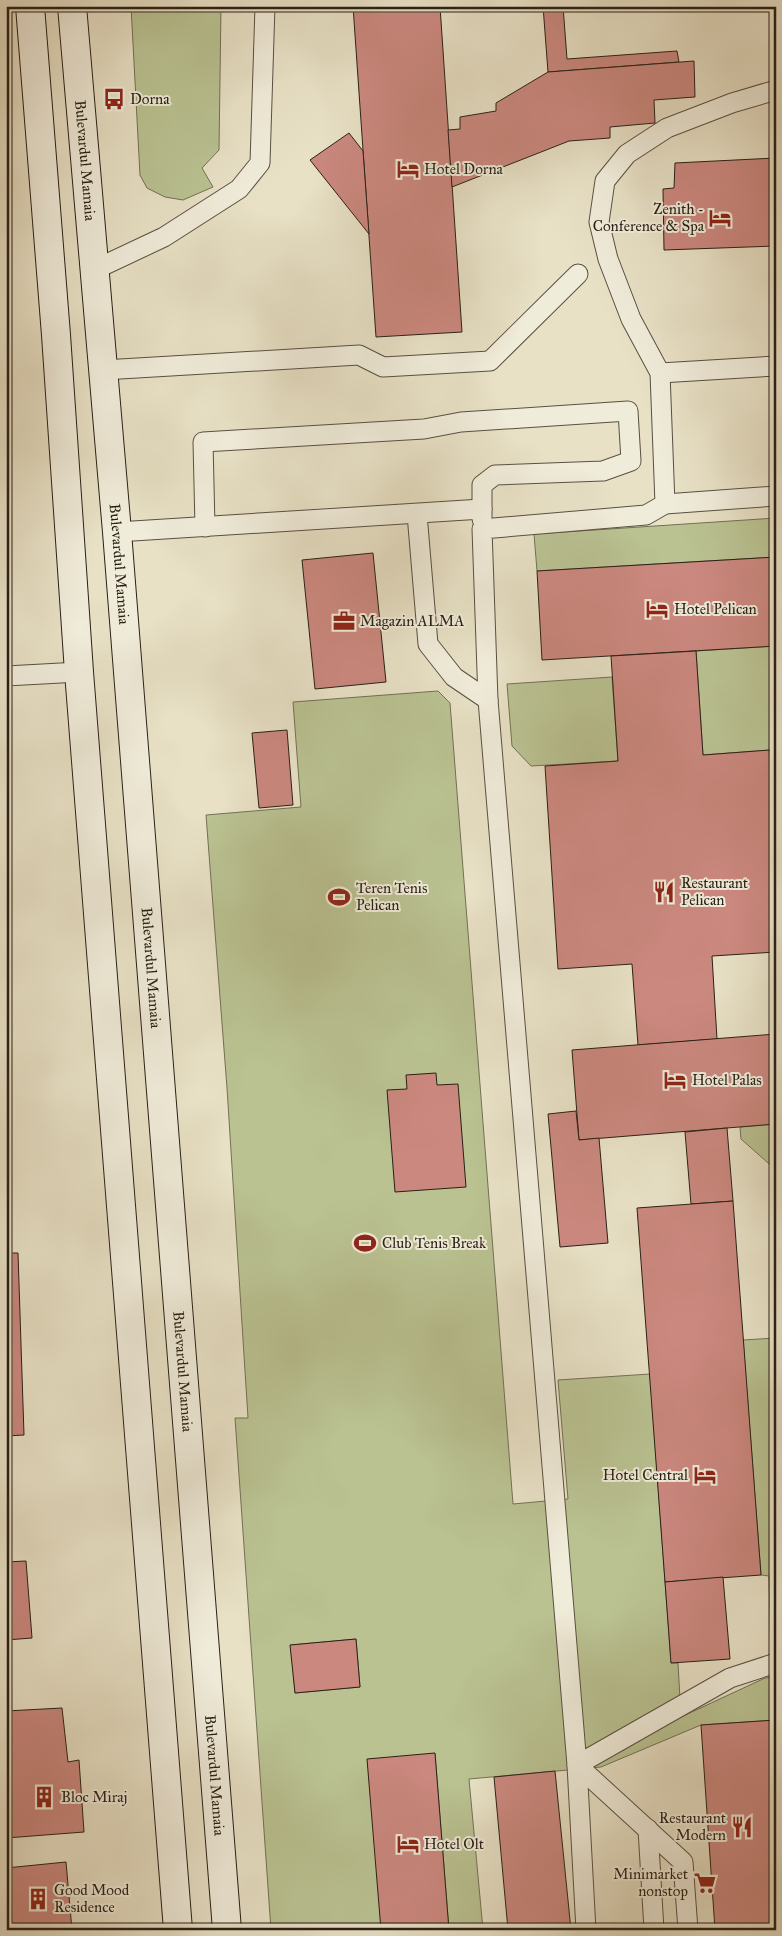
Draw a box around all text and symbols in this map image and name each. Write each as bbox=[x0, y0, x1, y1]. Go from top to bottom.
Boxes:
bus stop icon: Dorna bbox=[101, 86, 127, 112]
place label: Dorna bbox=[130, 90, 170, 108]
street label: Bulevardul Mamaia bbox=[71, 99, 99, 222]
hotel icon: Hotel Dorna bbox=[395, 156, 421, 182]
place label: Hotel Dorna bbox=[424, 160, 504, 178]
place label: Zenith - Conference & Spa bbox=[593, 200, 705, 235]
hotel icon: Zenith - Conference & Spa bbox=[707, 205, 733, 231]
street label: Bulevardul Mamaia bbox=[106, 503, 133, 626]
hotel icon: Hotel Pelican bbox=[644, 596, 670, 622]
place label: Hotel Pelican bbox=[674, 600, 757, 618]
office icon: Magazin ALMA bbox=[331, 608, 357, 634]
place label: Magazin ALMA bbox=[360, 612, 464, 630]
place label: Restaurant Pelican bbox=[681, 874, 749, 909]
place label: Teren Tenis Pelican bbox=[356, 879, 427, 914]
restaurant icon: Restaurant Pelican bbox=[651, 879, 677, 905]
sports icon: Teren Tenis Pelican bbox=[326, 884, 352, 910]
street label: Bulevardul Mamaia bbox=[138, 907, 165, 1030]
hotel icon: Hotel Palas bbox=[662, 1067, 688, 1093]
place label: Hotel Palas bbox=[692, 1071, 762, 1089]
sports icon: Club Tenis Break bbox=[352, 1230, 378, 1256]
place label: Club Tenis Break bbox=[382, 1234, 486, 1252]
street label: Bulevardul Mamaia bbox=[169, 1310, 197, 1433]
hotel icon: Hotel Central bbox=[692, 1462, 718, 1488]
place label: Hotel Central bbox=[603, 1466, 689, 1484]
street label: Bulevardul Mamaia bbox=[201, 1714, 229, 1837]
building icon: Bloc Miraj bbox=[31, 1784, 57, 1810]
place label: Bloc Miraj bbox=[61, 1788, 127, 1806]
place label: Restaurant Modern bbox=[659, 1809, 727, 1844]
restaurant icon: Restaurant Modern bbox=[729, 1814, 755, 1840]
hotel icon: Hotel Olt bbox=[395, 1831, 421, 1857]
place label: Hotel Olt bbox=[424, 1835, 485, 1853]
place label: Minimarket nonstop bbox=[613, 1865, 689, 1900]
supermarket icon: Minimarket nonstop bbox=[692, 1870, 718, 1896]
place label: Good Mood Residence bbox=[54, 1881, 130, 1916]
building icon: Good Mood Residence bbox=[25, 1886, 51, 1912]

